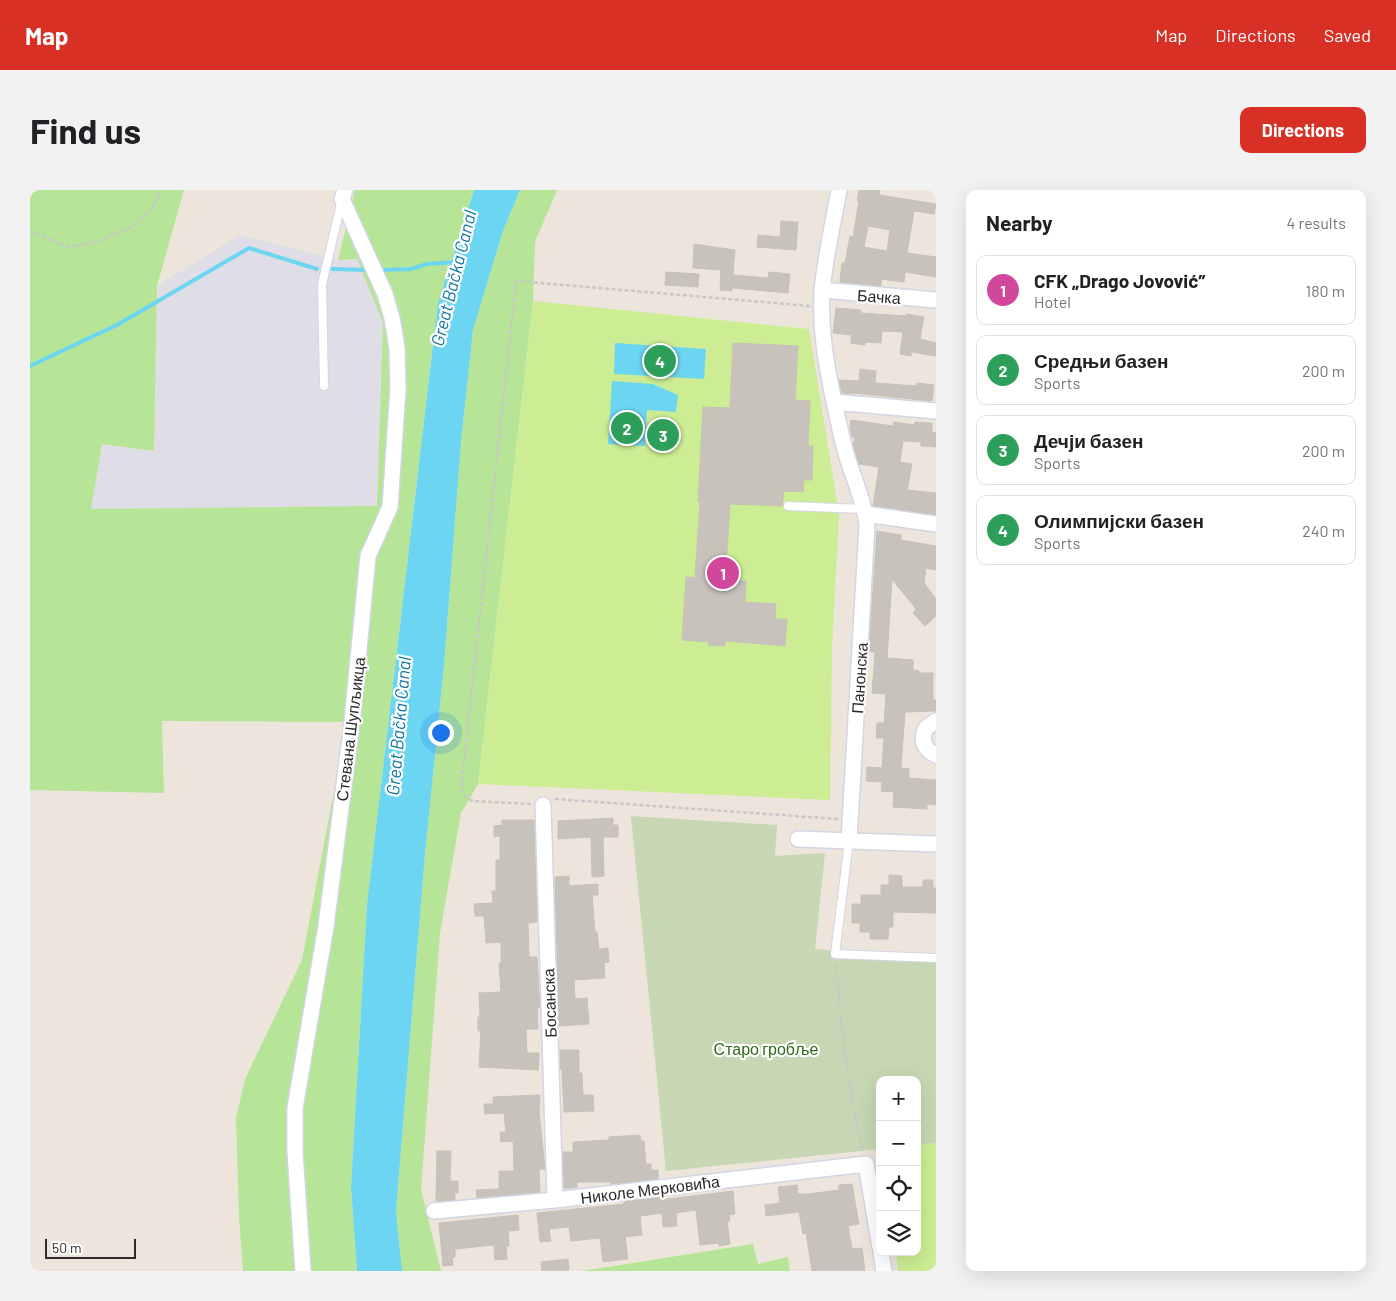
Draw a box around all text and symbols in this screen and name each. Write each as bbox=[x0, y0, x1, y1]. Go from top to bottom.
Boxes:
text: Map bbox=[25, 21, 68, 50]
text: Map bbox=[1155, 24, 1187, 46]
text: Directions bbox=[1215, 24, 1296, 46]
text: Saved bbox=[1324, 24, 1371, 46]
button: Directions bbox=[1240, 107, 1366, 153]
text: Find us bbox=[30, 109, 141, 151]
water label: Great Bačka Canal bbox=[425, 208, 481, 348]
text: Nearby bbox=[986, 210, 1052, 235]
text: 4 results bbox=[1286, 213, 1346, 232]
text: CFK „Drago Jovović” bbox=[1034, 269, 1205, 292]
text: 1 bbox=[1000, 281, 1006, 300]
text: 180 m bbox=[1306, 281, 1345, 300]
street label: Бачка bbox=[857, 285, 902, 307]
text: Hotel bbox=[1034, 292, 1071, 311]
pin: 4 bbox=[644, 342, 676, 380]
text: Средњи базен bbox=[1034, 349, 1168, 372]
text: 2 bbox=[999, 361, 1007, 380]
text: 200 m bbox=[1302, 361, 1345, 380]
text: Sports bbox=[1034, 373, 1080, 392]
pin: 2 bbox=[611, 409, 643, 447]
pin: 3 bbox=[647, 416, 679, 454]
text: Дечји базен bbox=[1034, 429, 1143, 452]
text: 3 bbox=[999, 441, 1007, 460]
text: 200 m bbox=[1302, 441, 1345, 460]
text: Sports bbox=[1034, 453, 1080, 472]
text: Олимпијски базен bbox=[1034, 509, 1204, 532]
text: 4 bbox=[998, 521, 1008, 540]
text: 240 m bbox=[1302, 521, 1345, 540]
text: Sports bbox=[1034, 533, 1080, 552]
pin: 1 bbox=[707, 554, 739, 592]
street label: Панонска bbox=[847, 642, 871, 714]
street label: Стевана Шупљикца bbox=[332, 655, 368, 802]
water label: Great Bačka Canal bbox=[381, 656, 415, 796]
your location bbox=[428, 720, 454, 746]
street label: Босанска bbox=[538, 968, 560, 1038]
park label: Старо гробље bbox=[714, 1039, 818, 1058]
map controls bbox=[876, 1076, 921, 1256]
button: + bbox=[876, 1076, 921, 1121]
button: − bbox=[876, 1121, 921, 1166]
button: locate bbox=[876, 1166, 921, 1211]
street label: Николе Мерковића bbox=[579, 1171, 721, 1207]
button: layers bbox=[876, 1211, 921, 1256]
scale bar bbox=[45, 1236, 136, 1259]
text: 50 m bbox=[52, 1239, 81, 1256]

